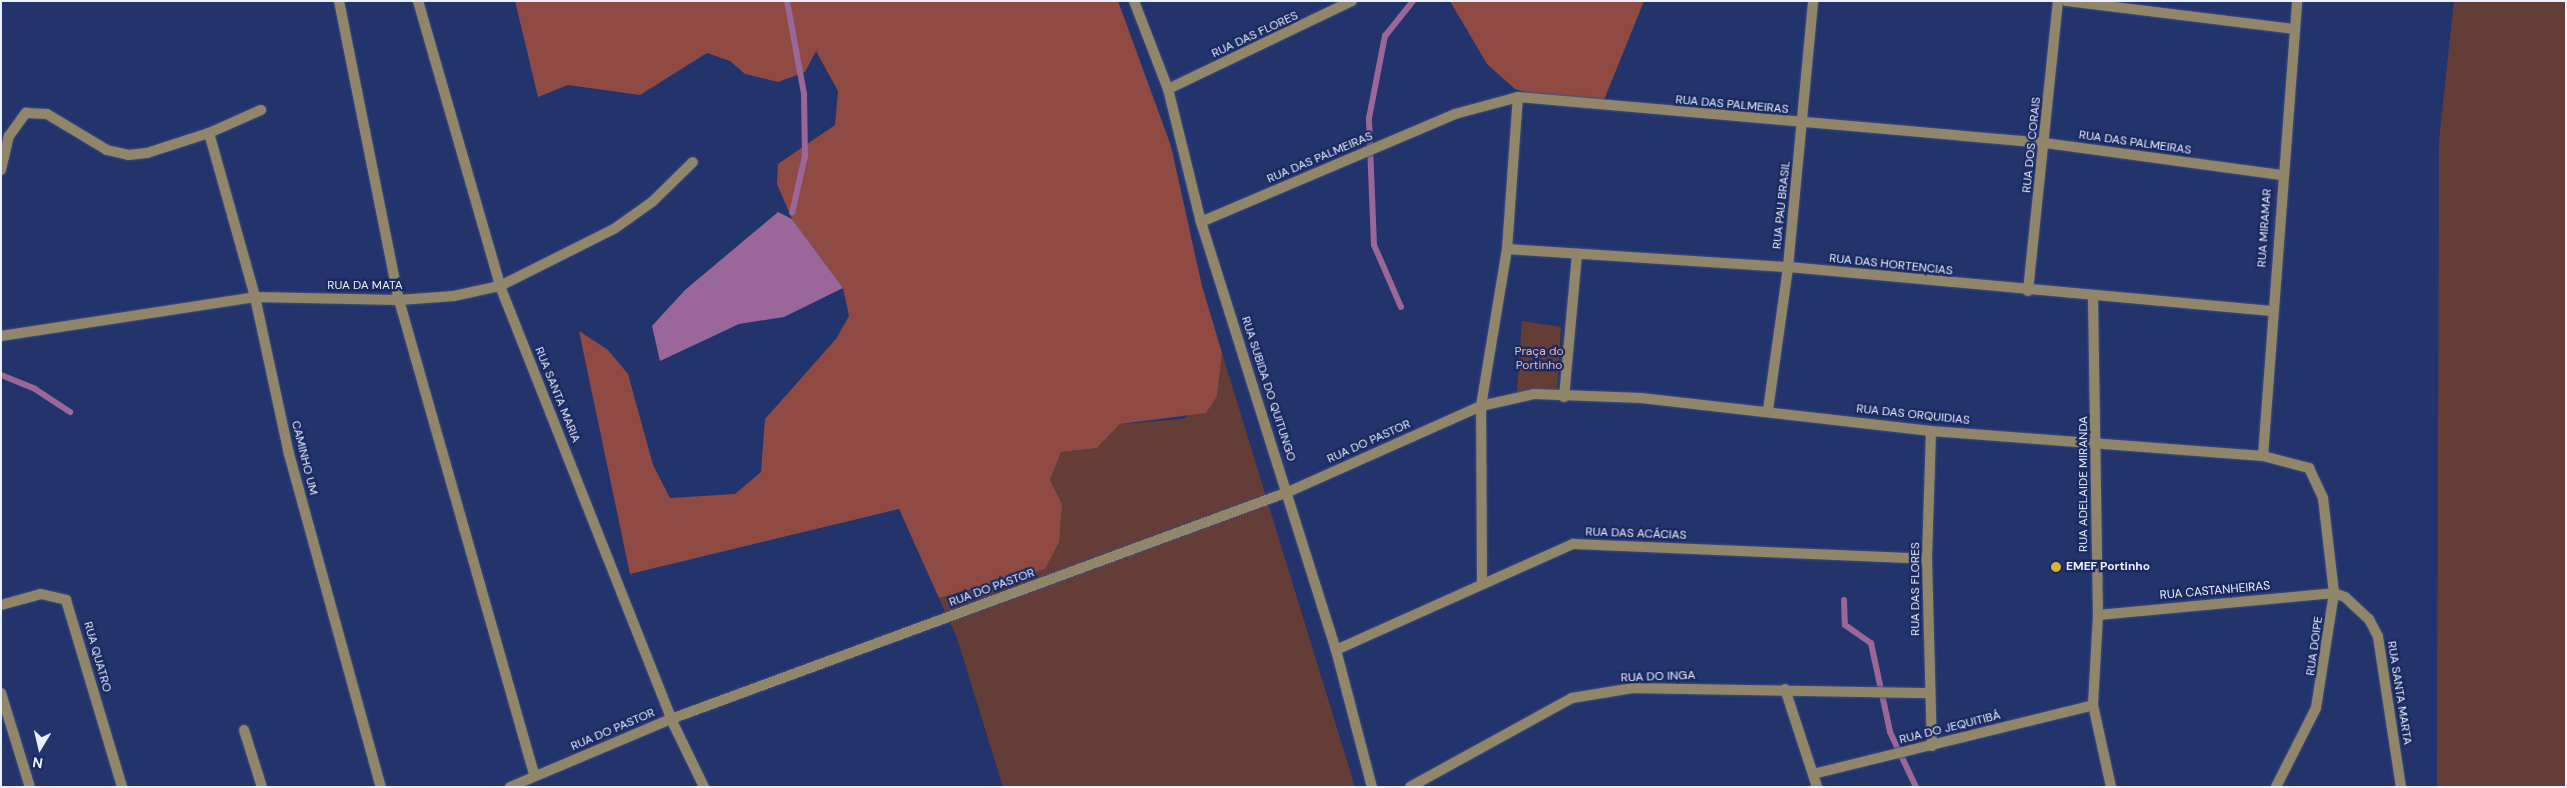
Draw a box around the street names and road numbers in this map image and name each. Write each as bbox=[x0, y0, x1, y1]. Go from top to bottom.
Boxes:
street label: RUA DAS FLORES bbox=[1210, 9, 1300, 61]
street label: RUA DAS PALMEIRAS bbox=[1675, 93, 1789, 117]
street label: RUA DOS CORAIS bbox=[2020, 96, 2044, 194]
street label: RUA DAS PALMEIRAS bbox=[2078, 128, 2192, 158]
street label: RUA DAS PALMEIRAS bbox=[1265, 129, 1375, 187]
street label: RUA PAU BRASIL bbox=[1770, 160, 1794, 250]
street label: RUA MIRAMAR bbox=[2255, 188, 2275, 268]
street label: RUA DAS HORTENCIAS bbox=[1828, 251, 1954, 279]
street label: RUA DA MATA bbox=[327, 279, 403, 293]
street label: RUA SUBIDA DO QUITUNGO bbox=[1238, 315, 1298, 463]
street label: RUA SANTA MARIA bbox=[531, 345, 583, 445]
street label: RUA DAS ORQUIDIAS bbox=[1856, 402, 1970, 428]
street label: RUA ADELAIDE MIRANDA bbox=[2077, 416, 2091, 552]
street label: RUA DO PASTOR bbox=[1325, 417, 1413, 467]
street label: CAMINHO UM bbox=[288, 419, 320, 497]
street label: RUA DAS ACÁCIAS bbox=[1585, 525, 1687, 543]
street label: RUA DAS FLORES bbox=[1909, 542, 1923, 636]
street label: RUA DO PASTOR bbox=[947, 566, 1037, 610]
street label: RUA CASTANHEIRAS bbox=[2159, 579, 2271, 603]
street label: RUA DOIPE bbox=[2304, 615, 2326, 677]
street label: RUA QUATRO bbox=[80, 620, 114, 694]
street label: RUA SANTA MARTA bbox=[2384, 640, 2414, 746]
street label: RUA DO INGA bbox=[1620, 669, 1696, 685]
street label: RUA DO PASTOR bbox=[569, 706, 657, 754]
street label: RUA DO JEQUITIBÁ bbox=[1898, 708, 2002, 748]

